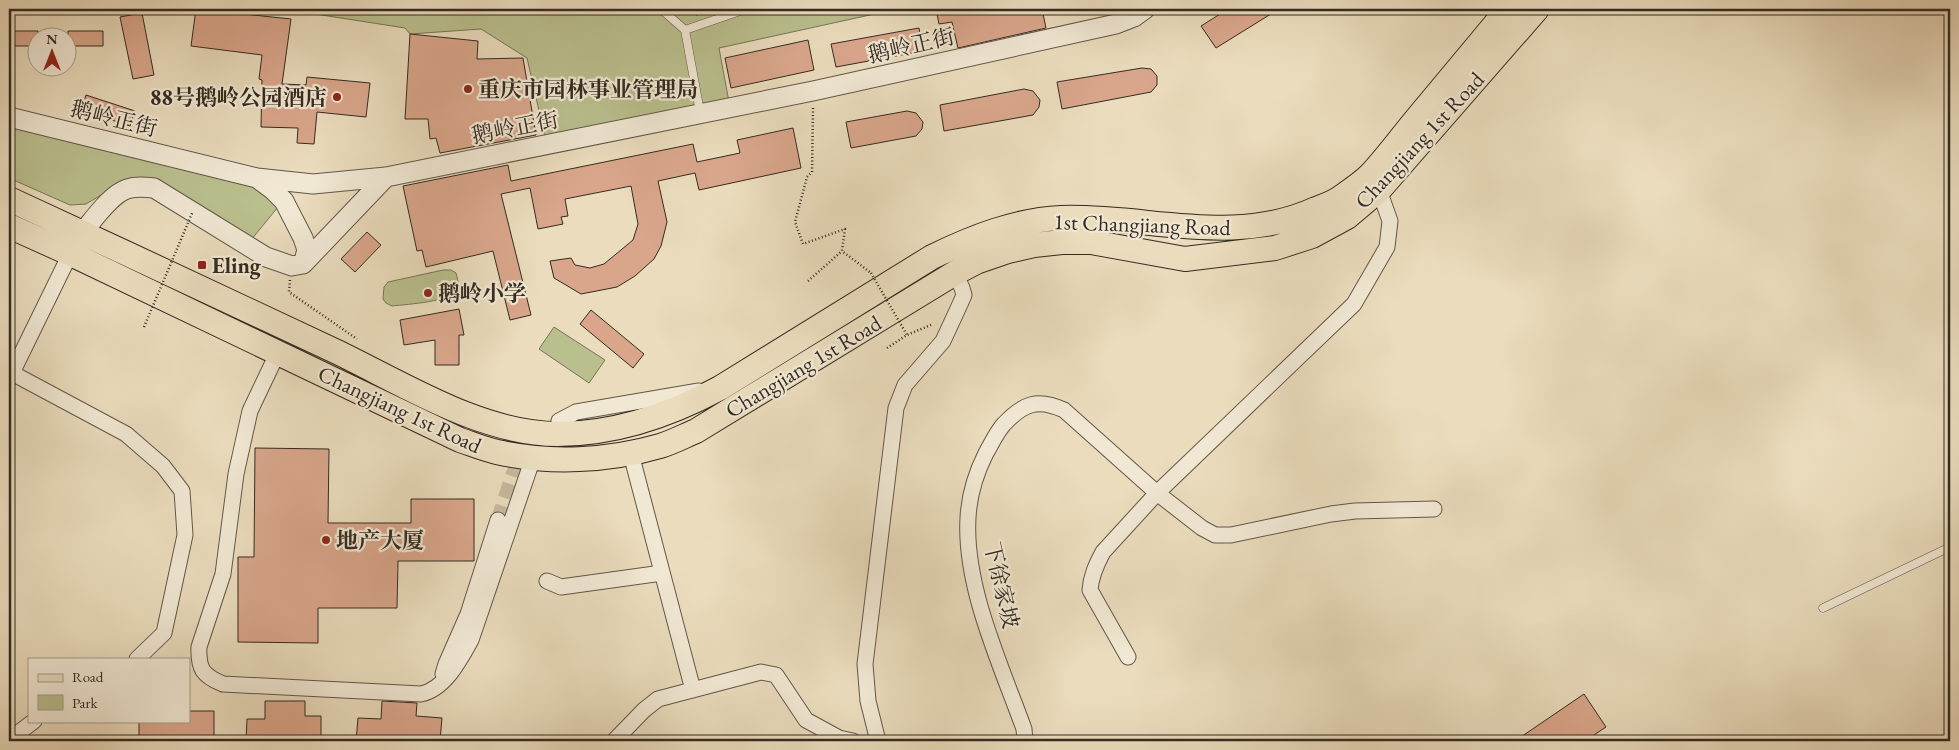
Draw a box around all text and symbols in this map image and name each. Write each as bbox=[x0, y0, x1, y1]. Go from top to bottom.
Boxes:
street label: 鹅岭正街 bbox=[865, 21, 957, 70]
north arrow bbox=[28, 28, 78, 78]
text: N bbox=[46, 30, 58, 48]
street label: Changjiang 1st Road bbox=[1348, 65, 1491, 215]
place label: 重庆市园林事业管理局 bbox=[478, 75, 698, 104]
place label: 88号鹅岭公园酒店 bbox=[150, 83, 327, 112]
marker: 重庆市园林事业管理局 bbox=[462, 83, 474, 95]
marker: 88号鹅岭公园酒店 bbox=[331, 91, 343, 103]
street label: 鹅岭正街 bbox=[68, 94, 160, 143]
street label: 鹅岭正街 bbox=[469, 105, 561, 150]
street label: 1st Changjiang Road bbox=[1053, 207, 1232, 242]
place label: Eling bbox=[212, 251, 262, 280]
marker: Eling bbox=[196, 259, 208, 271]
place label: 鹅岭小学 bbox=[438, 279, 526, 308]
marker: 鹅岭小学 bbox=[422, 287, 434, 299]
street label: Changjiang 1st Road bbox=[720, 308, 887, 424]
street label: Changjiang 1st Road bbox=[313, 359, 487, 460]
place label: 地产大厦 bbox=[336, 526, 424, 555]
marker: 地产大厦 bbox=[320, 534, 332, 546]
street label: 下徐家坡 bbox=[977, 539, 1026, 631]
legend bbox=[28, 658, 190, 722]
text: Road bbox=[72, 667, 104, 686]
text: Park bbox=[72, 693, 99, 712]

